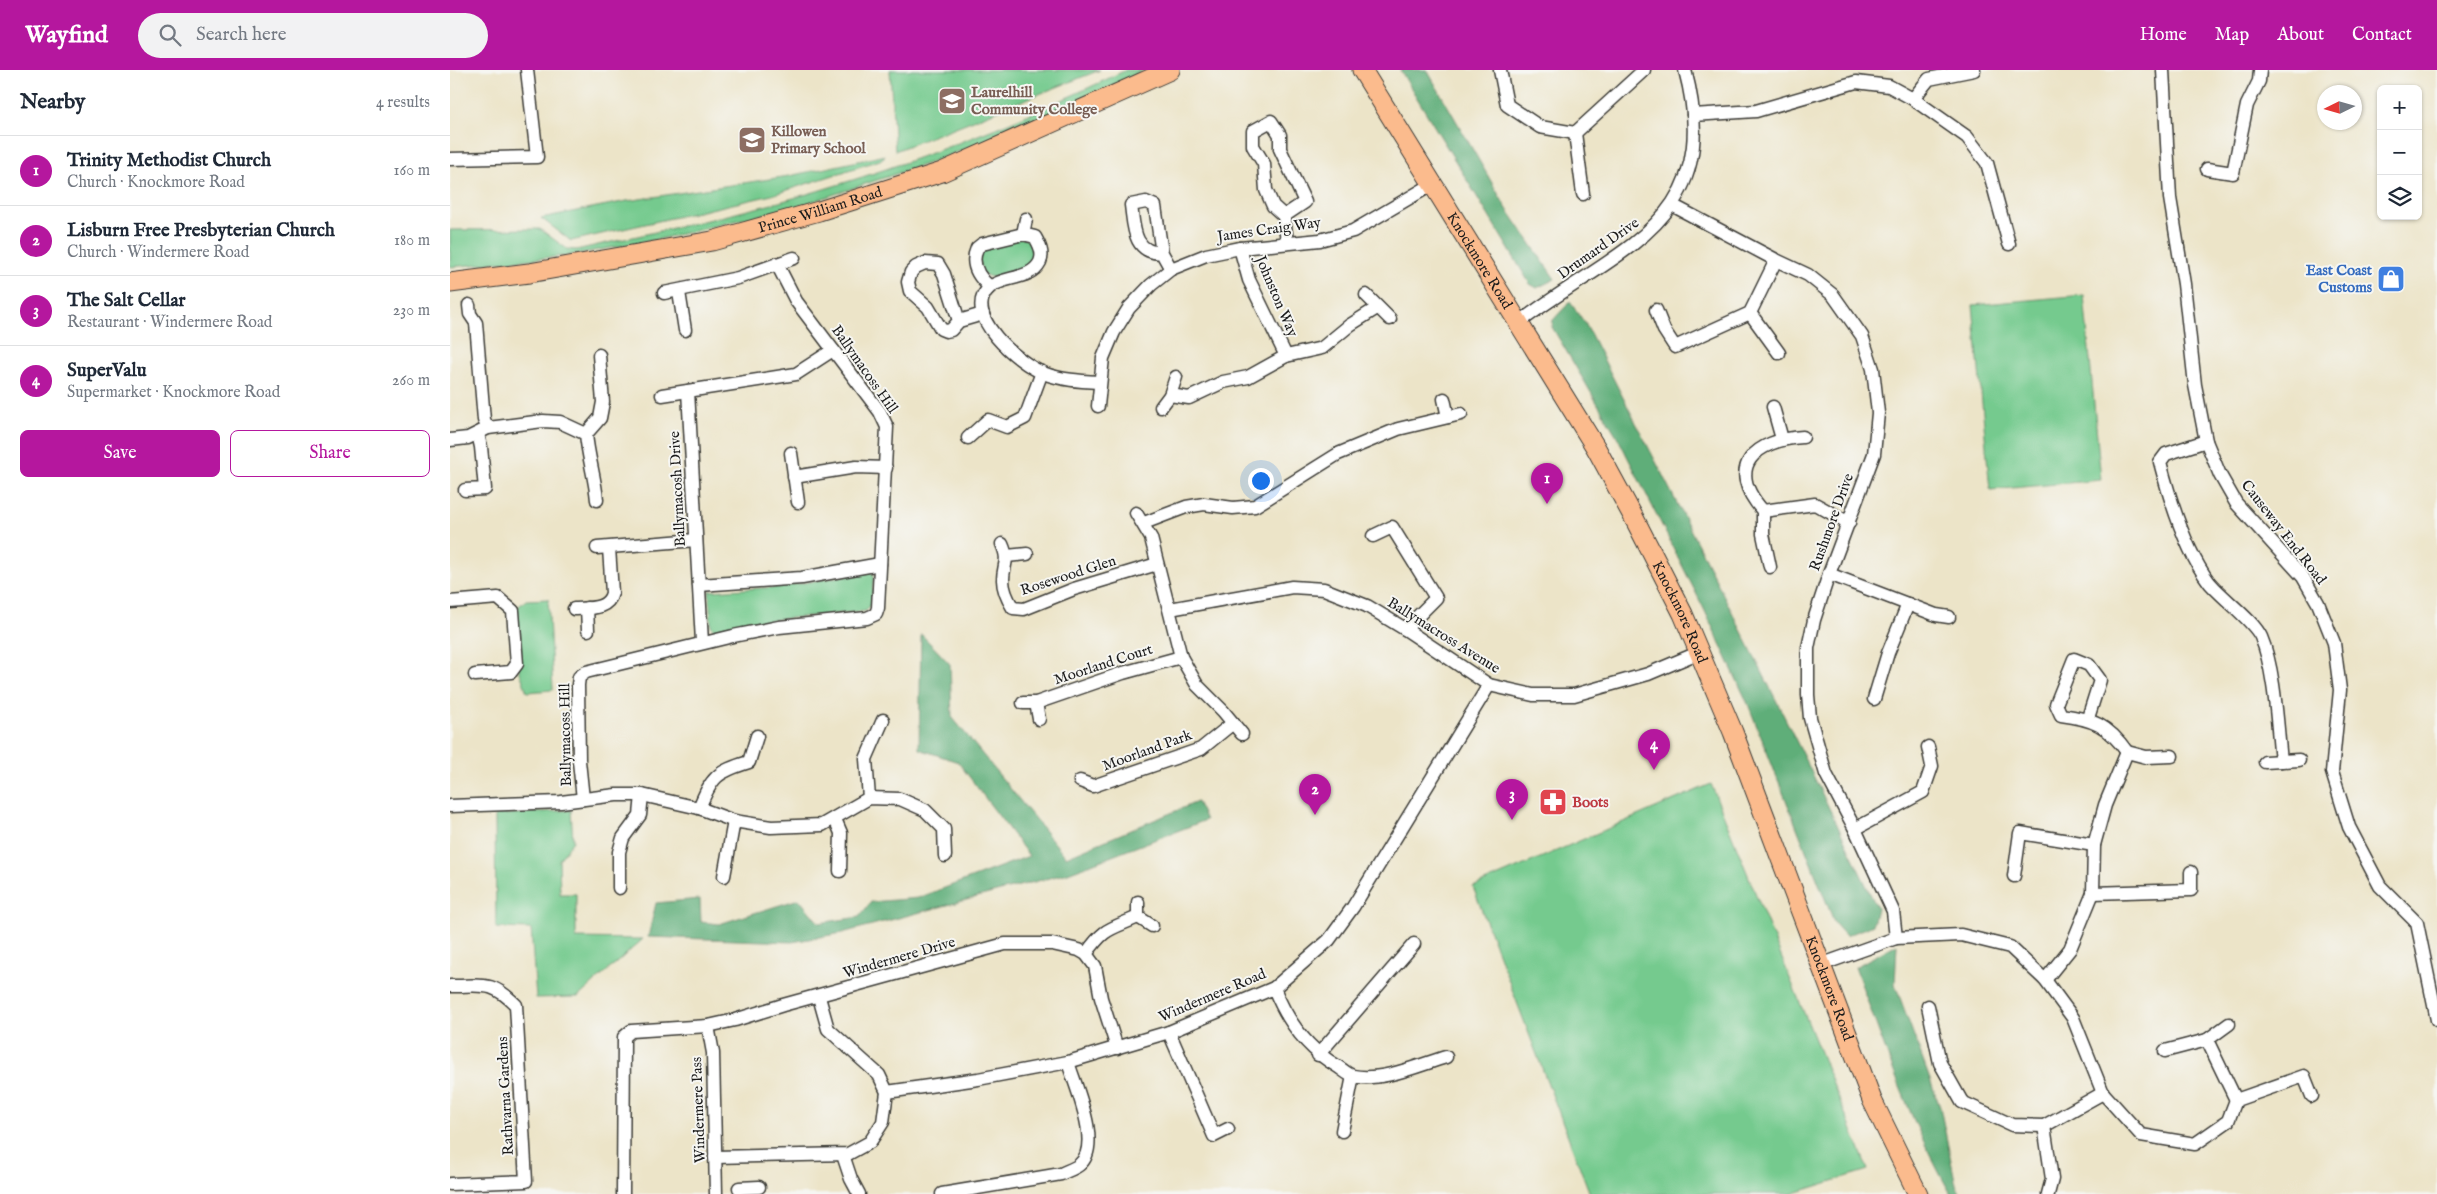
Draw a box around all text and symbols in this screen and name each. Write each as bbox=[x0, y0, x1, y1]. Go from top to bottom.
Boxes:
search box bbox=[138, 13, 488, 58]
text: Wayfind bbox=[25, 20, 108, 51]
icon: search bbox=[156, 21, 184, 49]
text: Search here bbox=[196, 23, 286, 47]
text: Home bbox=[2140, 24, 2187, 47]
text: Map bbox=[2215, 24, 2249, 47]
text: About bbox=[2277, 24, 2324, 47]
text: Contact bbox=[2352, 24, 2412, 47]
place label: Laurelhill Community College bbox=[971, 83, 1097, 119]
north arrow bbox=[2317, 85, 2362, 130]
map controls bbox=[2377, 85, 2422, 220]
button: + bbox=[2377, 85, 2422, 130]
school or university icon: Laurelhill Community College bbox=[937, 86, 967, 116]
text: Nearby bbox=[20, 89, 85, 116]
text: 4 results bbox=[376, 93, 430, 113]
place label: Killowen Primary School bbox=[771, 122, 867, 158]
school or university icon: Killowen Primary School bbox=[737, 125, 767, 155]
button: − bbox=[2377, 130, 2422, 175]
text: Trinity Methodist Church bbox=[67, 149, 271, 173]
text: 1 bbox=[33, 161, 39, 181]
text: 160 m bbox=[394, 161, 430, 181]
text: Church · Knockmore Road bbox=[67, 173, 245, 193]
button: layers bbox=[2377, 175, 2422, 220]
street label: Prince William Road bbox=[756, 182, 886, 238]
street label: Knockmore Road bbox=[1442, 209, 1517, 314]
street label: James Craig Way bbox=[1214, 213, 1323, 246]
street label: Drumard Drive bbox=[1554, 213, 1643, 283]
text: Lisburn Free Presbyterian Church bbox=[67, 219, 335, 243]
text: 2 bbox=[32, 231, 40, 251]
text: 180 m bbox=[394, 231, 430, 251]
text: Church · Windermere Road bbox=[67, 243, 249, 263]
street label: Johnston Way bbox=[1250, 251, 1302, 340]
place label: East Coast Customs bbox=[2306, 261, 2373, 297]
shop icon: East Coast Customs bbox=[2376, 264, 2406, 294]
text: The Salt Cellar bbox=[67, 289, 186, 313]
text: 3 bbox=[33, 301, 39, 321]
text: 230 m bbox=[393, 301, 430, 321]
text: Restaurant · Windermere Road bbox=[67, 313, 272, 333]
street label: Ballymacoss Hill bbox=[827, 322, 903, 418]
text: SuperValu bbox=[67, 359, 147, 383]
text: 4 bbox=[32, 371, 40, 391]
text: 260 m bbox=[392, 371, 430, 391]
text: Supermarket · Knockmore Road bbox=[67, 383, 280, 403]
button: Save bbox=[20, 430, 220, 477]
button: Share bbox=[230, 430, 430, 477]
street label: Ballymacosh Drive bbox=[665, 431, 690, 547]
pin: 1 bbox=[1531, 463, 1563, 504]
your location bbox=[1248, 468, 1274, 494]
street label: Rushmore Drive bbox=[1805, 471, 1858, 574]
street label: Causeway End Road bbox=[2237, 476, 2331, 589]
street label: Rosewood Glen bbox=[1018, 551, 1118, 600]
street label: Knockmore Road bbox=[1648, 558, 1712, 667]
street label: Ballymacross Avenue bbox=[1384, 593, 1504, 678]
street label: Moorland Court bbox=[1051, 640, 1155, 689]
street label: Ballymacoss Hill bbox=[555, 682, 576, 787]
street label: Moorland Park bbox=[1100, 725, 1195, 775]
pin: 4 bbox=[1638, 729, 1670, 770]
pin: 2 bbox=[1299, 774, 1331, 815]
pin: 3 bbox=[1496, 779, 1528, 820]
pharmacy icon: Boots bbox=[1538, 787, 1568, 817]
place label: Boots bbox=[1572, 793, 1609, 812]
street label: Windermere Drive bbox=[841, 932, 957, 983]
street label: Knockmore Road bbox=[1801, 933, 1858, 1044]
street label: Windermere Road bbox=[1156, 964, 1270, 1027]
street label: Rathvarna Gardens bbox=[493, 1036, 518, 1156]
street label: Windermere Pass bbox=[687, 1056, 710, 1163]

